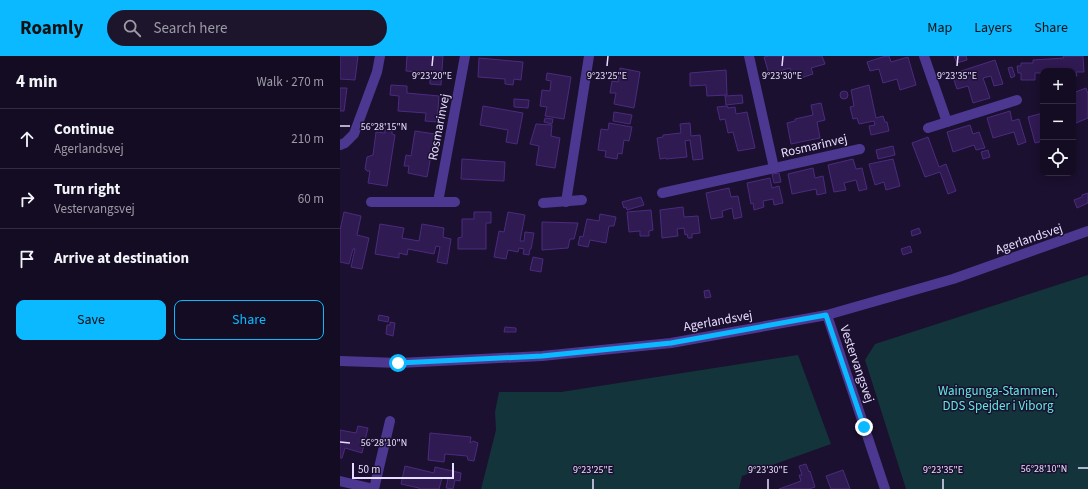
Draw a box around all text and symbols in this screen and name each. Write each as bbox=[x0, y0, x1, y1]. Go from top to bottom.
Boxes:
search box bbox=[107, 10, 387, 46]
text: Roamly bbox=[20, 15, 83, 42]
icon: search bbox=[121, 17, 143, 39]
text: Search here bbox=[153, 18, 227, 39]
text: Map bbox=[927, 18, 952, 38]
text: Layers bbox=[974, 18, 1012, 38]
text: Share bbox=[1034, 18, 1068, 38]
map controls bbox=[1040, 68, 1076, 176]
button: + bbox=[1040, 68, 1076, 104]
text: 9°23'20"E bbox=[412, 69, 452, 83]
text: 9°23'25"E bbox=[587, 69, 627, 83]
text: 9°23'30"E bbox=[762, 69, 802, 83]
text: 9°23'35"E bbox=[937, 69, 977, 83]
text: 4 min bbox=[16, 70, 57, 94]
text: Walk · 270 m bbox=[256, 73, 324, 91]
street label: Rosmarinvej bbox=[424, 92, 454, 162]
button: − bbox=[1040, 104, 1076, 140]
text: Continue bbox=[54, 119, 114, 140]
text: 56°28'15"N bbox=[361, 120, 407, 134]
icon: ahead bbox=[16, 128, 38, 150]
text: 210 m bbox=[291, 130, 324, 148]
street label: Rosmarinvej bbox=[779, 130, 849, 162]
text: Agerlandsvej bbox=[54, 140, 124, 158]
button: locate bbox=[1040, 140, 1076, 176]
text: Turn right bbox=[54, 179, 120, 200]
icon: right bbox=[16, 188, 38, 210]
text: 60 m bbox=[298, 190, 324, 208]
text: Vestervangsvej bbox=[54, 200, 135, 218]
street label: Agerlandsvej bbox=[993, 219, 1065, 259]
icon: arrive bbox=[16, 248, 38, 270]
text: Arrive at destination bbox=[54, 248, 189, 269]
button: Save bbox=[16, 300, 166, 340]
button: Share bbox=[174, 300, 324, 340]
street label: Agerlandsvej bbox=[682, 306, 754, 336]
street label: Vestervangsvej bbox=[835, 323, 879, 405]
route start bbox=[389, 354, 407, 372]
park label: Waingunga-Stammen, DDS Spejder i Viborg bbox=[938, 382, 1058, 415]
route end bbox=[855, 418, 873, 436]
text: 56°28'10"N bbox=[361, 436, 407, 450]
scale bar bbox=[352, 461, 454, 480]
text: 50 m bbox=[358, 462, 380, 477]
text: 56°28'10"N bbox=[1021, 462, 1067, 476]
text: 9°23'25"E bbox=[573, 463, 613, 477]
text: 9°23'30"E bbox=[748, 463, 788, 477]
text: 9°23'35"E bbox=[923, 463, 963, 477]

